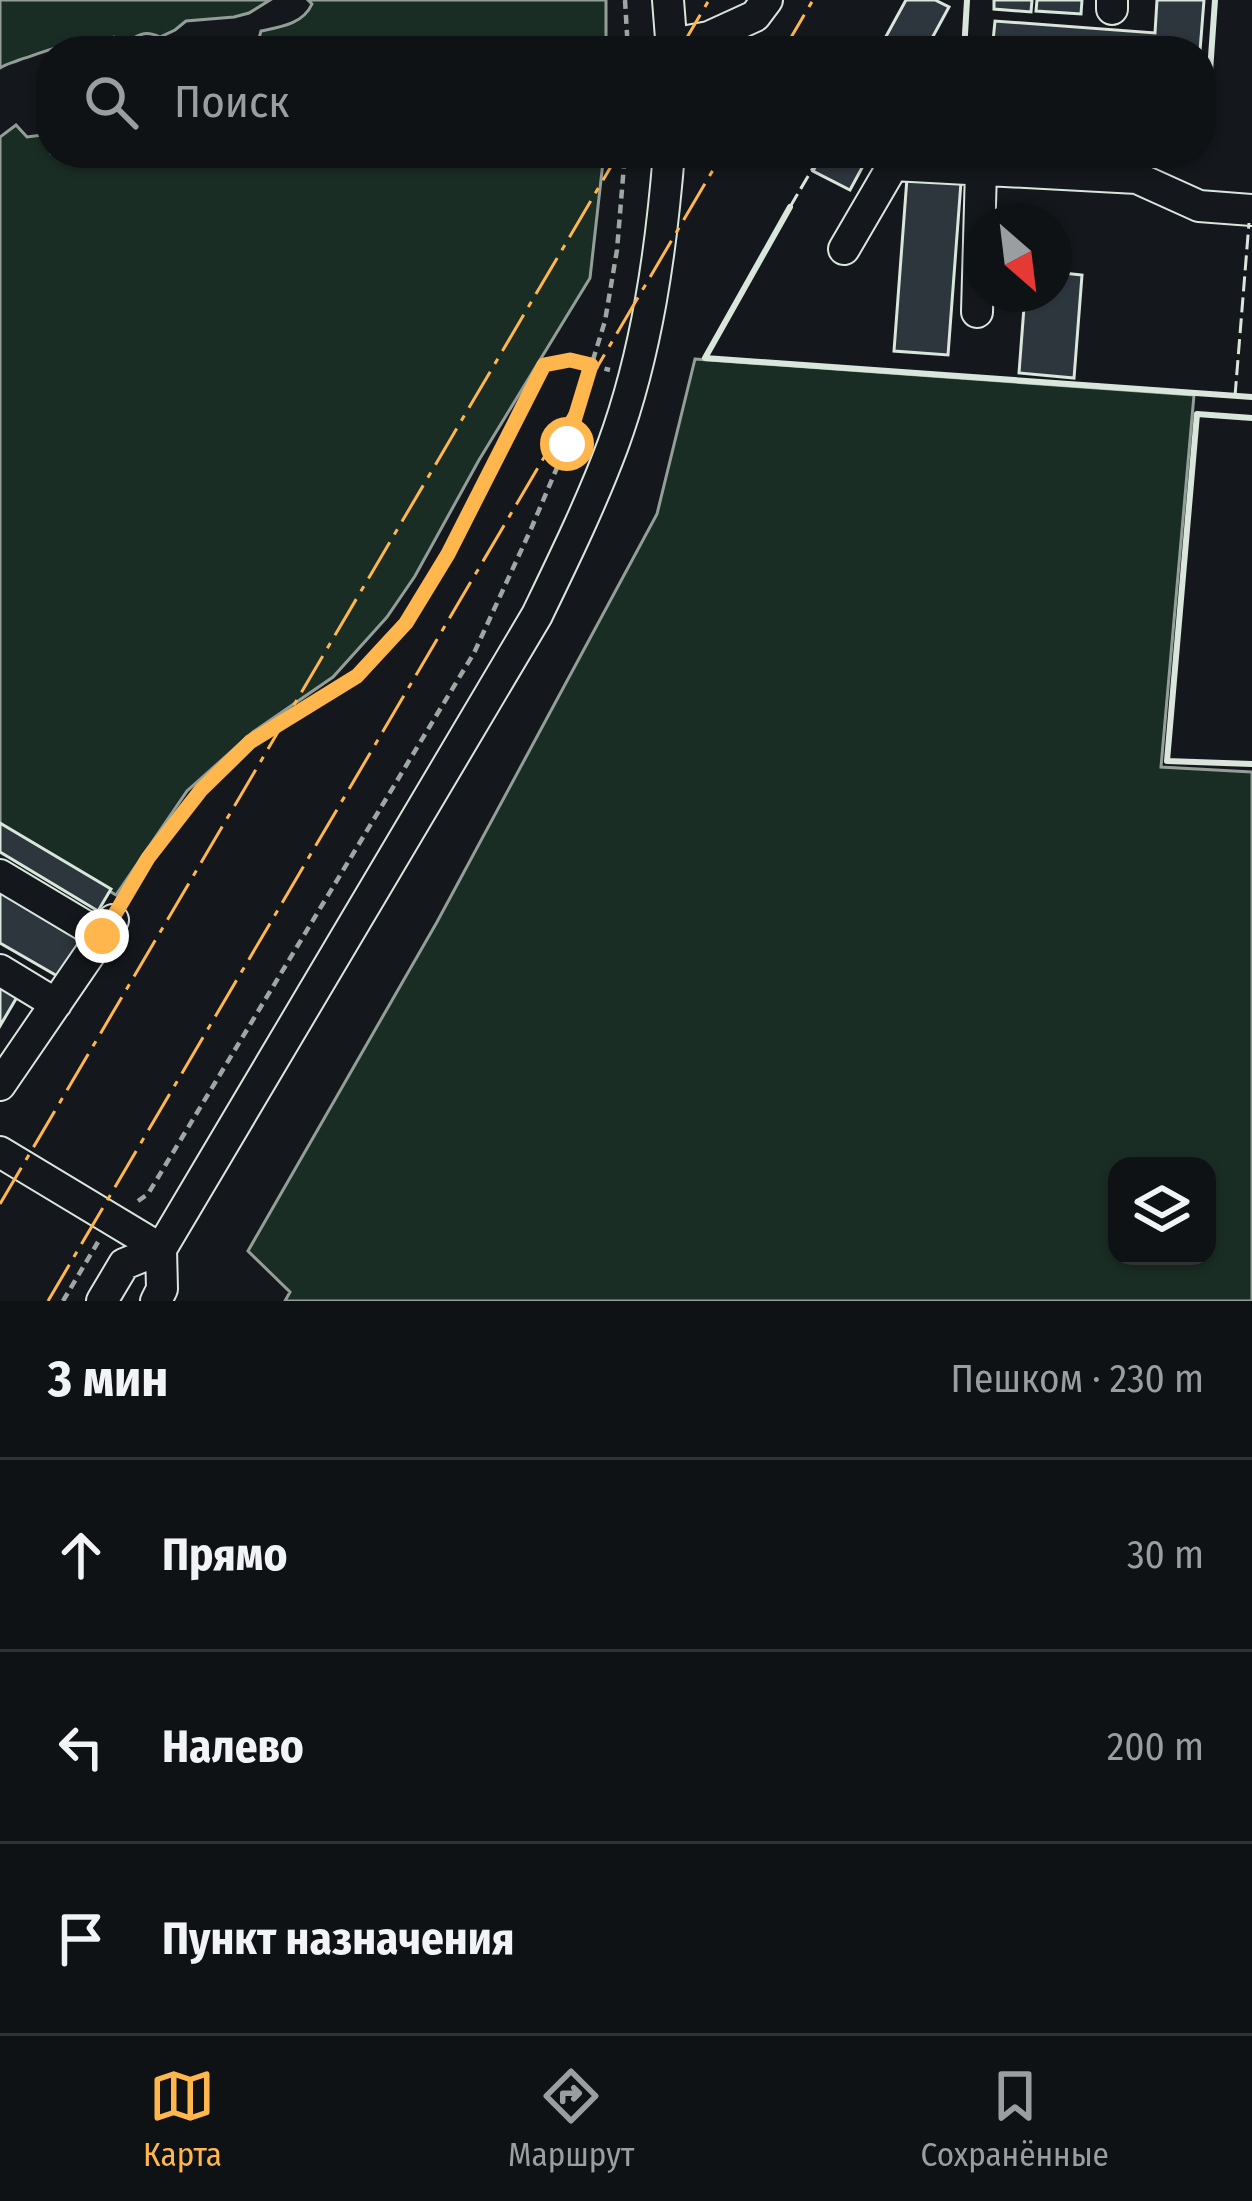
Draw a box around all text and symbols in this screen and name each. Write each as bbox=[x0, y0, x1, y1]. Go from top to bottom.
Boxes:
search box bbox=[36, 36, 1216, 168]
icon: search bbox=[78, 69, 144, 135]
text: Поиск bbox=[174, 75, 289, 129]
north arrow bbox=[964, 204, 1072, 312]
route start bbox=[540, 417, 594, 471]
route end bbox=[75, 909, 129, 963]
map controls bbox=[1108, 1157, 1216, 1265]
button: layers bbox=[1108, 1157, 1216, 1265]
text: 3 мин bbox=[48, 1348, 168, 1410]
text: Пешком · 230 m bbox=[950, 1356, 1204, 1402]
icon: ahead bbox=[48, 1522, 114, 1588]
text: Прямо bbox=[162, 1528, 287, 1582]
text: 30 m bbox=[1127, 1532, 1204, 1578]
icon: left bbox=[48, 1714, 114, 1780]
text: Налево bbox=[162, 1720, 304, 1774]
text: 200 m bbox=[1107, 1724, 1204, 1770]
icon: arrive bbox=[48, 1906, 114, 1972]
text: Пункт назначения bbox=[162, 1912, 515, 1966]
tab: Карта bbox=[143, 2063, 222, 2175]
tab: Маршрут bbox=[508, 2063, 634, 2175]
tab: Сохранённые bbox=[921, 2063, 1109, 2175]

